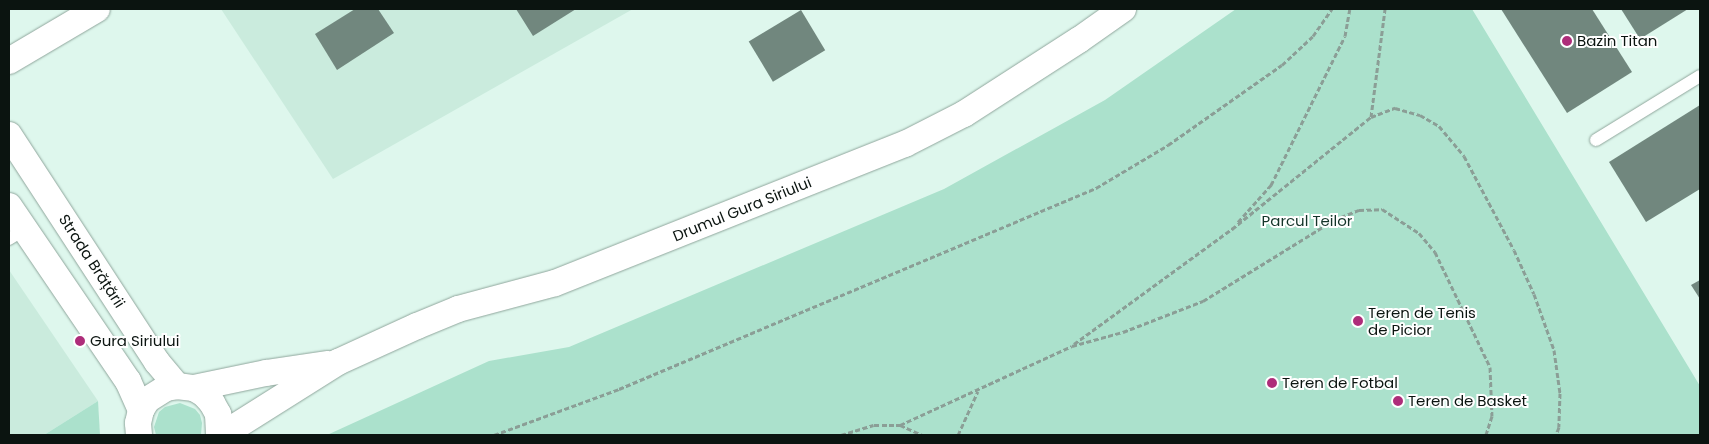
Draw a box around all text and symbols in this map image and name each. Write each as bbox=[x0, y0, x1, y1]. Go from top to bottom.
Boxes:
place label: Bazin Titan bbox=[1577, 32, 1657, 50]
marker: Bazin Titan bbox=[1561, 35, 1573, 47]
street label: Drumul Gura Siriului bbox=[670, 173, 814, 245]
street label: Strada Brățării bbox=[55, 211, 129, 311]
park label: Parcul Teilor bbox=[1262, 212, 1352, 230]
place label: Teren de Tenis de Picior bbox=[1368, 303, 1476, 338]
marker: Teren de Tenis de Picior bbox=[1352, 315, 1364, 327]
place label: Gura Siriului bbox=[90, 332, 179, 350]
marker: Gura Siriului bbox=[74, 335, 86, 347]
place label: Teren de Fotbal bbox=[1282, 374, 1398, 392]
marker: Teren de Fotbal bbox=[1266, 377, 1278, 389]
place label: Teren de Basket bbox=[1408, 392, 1527, 410]
marker: Teren de Basket bbox=[1392, 395, 1404, 407]

